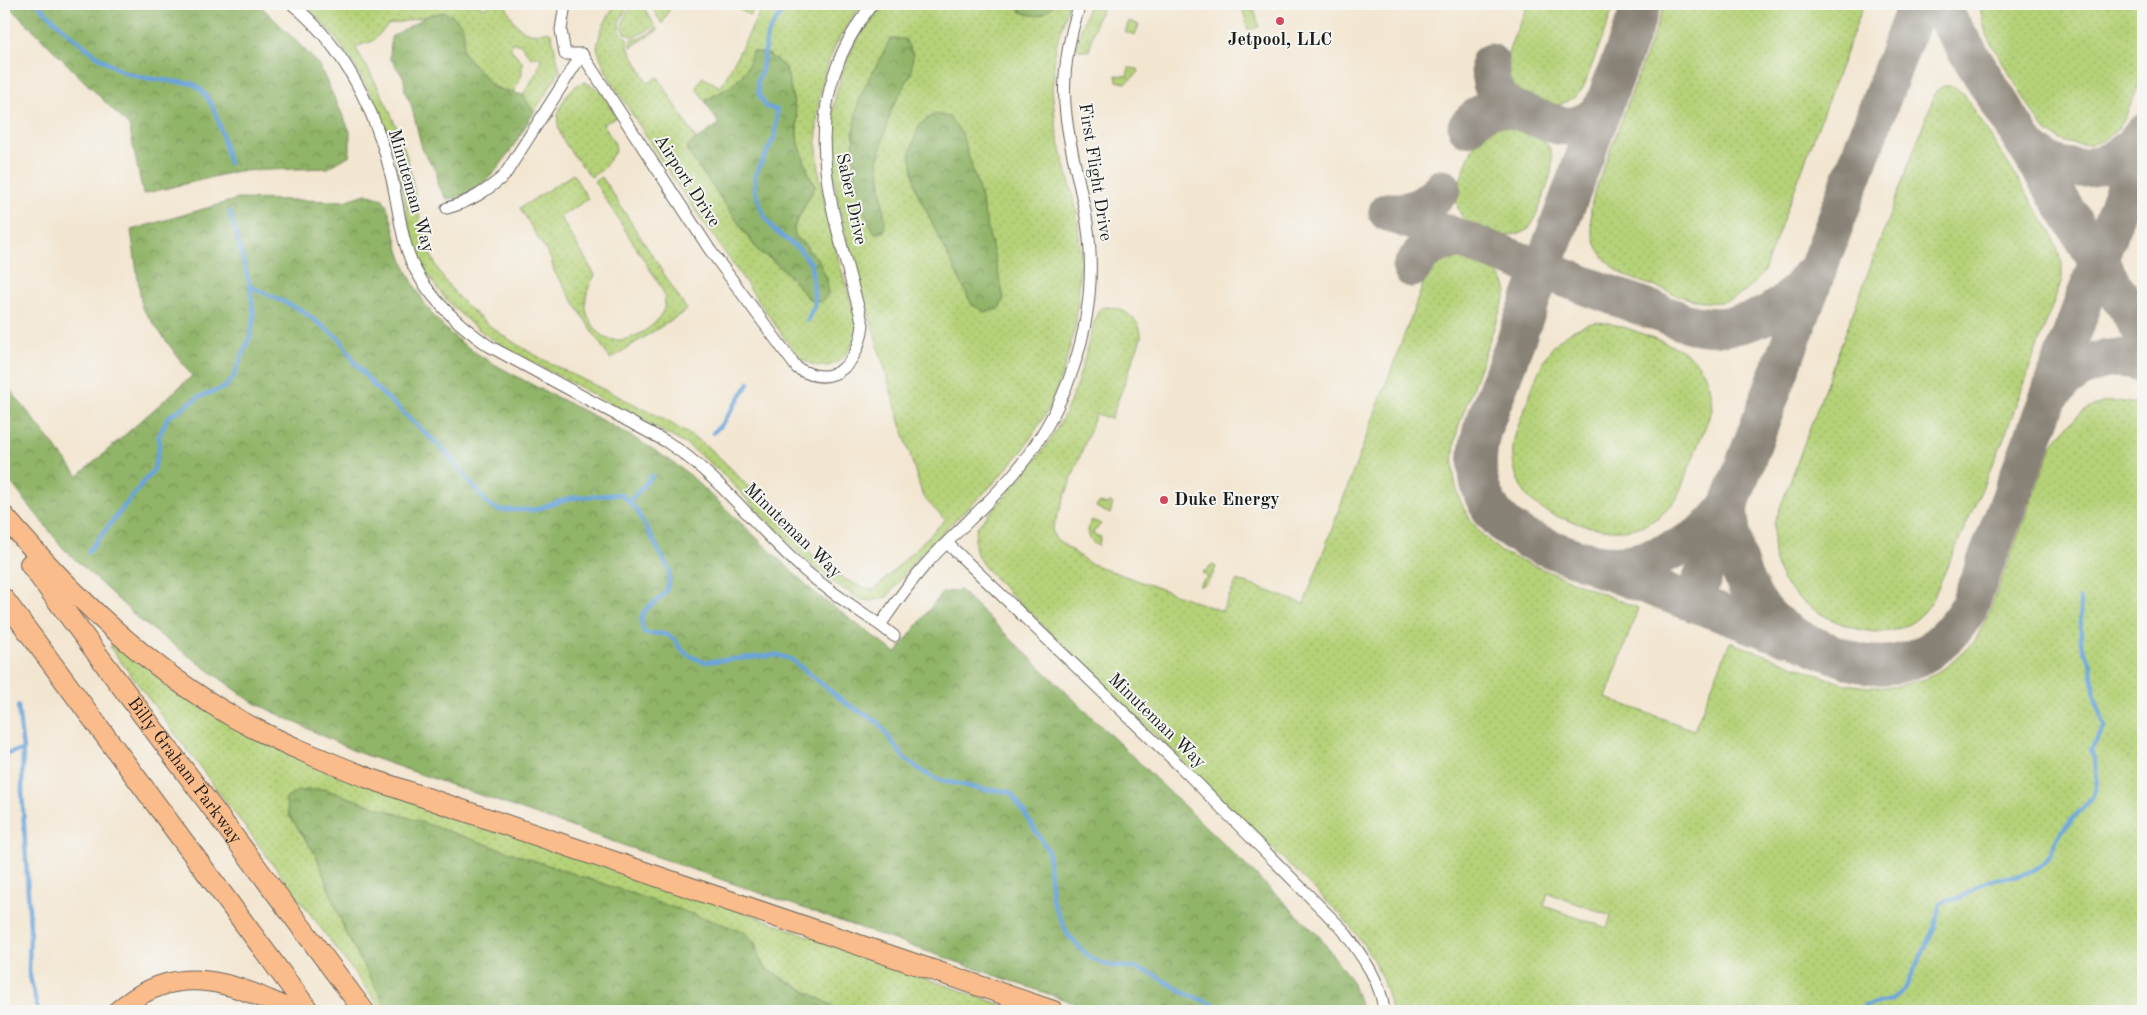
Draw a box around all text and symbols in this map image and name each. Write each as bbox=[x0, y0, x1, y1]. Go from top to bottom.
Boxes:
marker: Jetpool, LLC bbox=[1274, 15, 1286, 27]
place label: Jetpool, LLC bbox=[1228, 31, 1332, 49]
street label: First Flight Drive bbox=[1075, 102, 1115, 242]
street label: Minuteman Way bbox=[385, 127, 437, 255]
street label: Airport Drive bbox=[651, 132, 723, 230]
street label: Saber Drive bbox=[833, 152, 869, 246]
street label: Minuteman Way bbox=[741, 480, 846, 582]
place label: Duke Energy bbox=[1174, 491, 1280, 509]
marker: Duke Energy bbox=[1158, 494, 1170, 506]
street label: Minuteman Way bbox=[1105, 670, 1210, 772]
street label: Billy Graham Parkway bbox=[124, 694, 245, 848]

